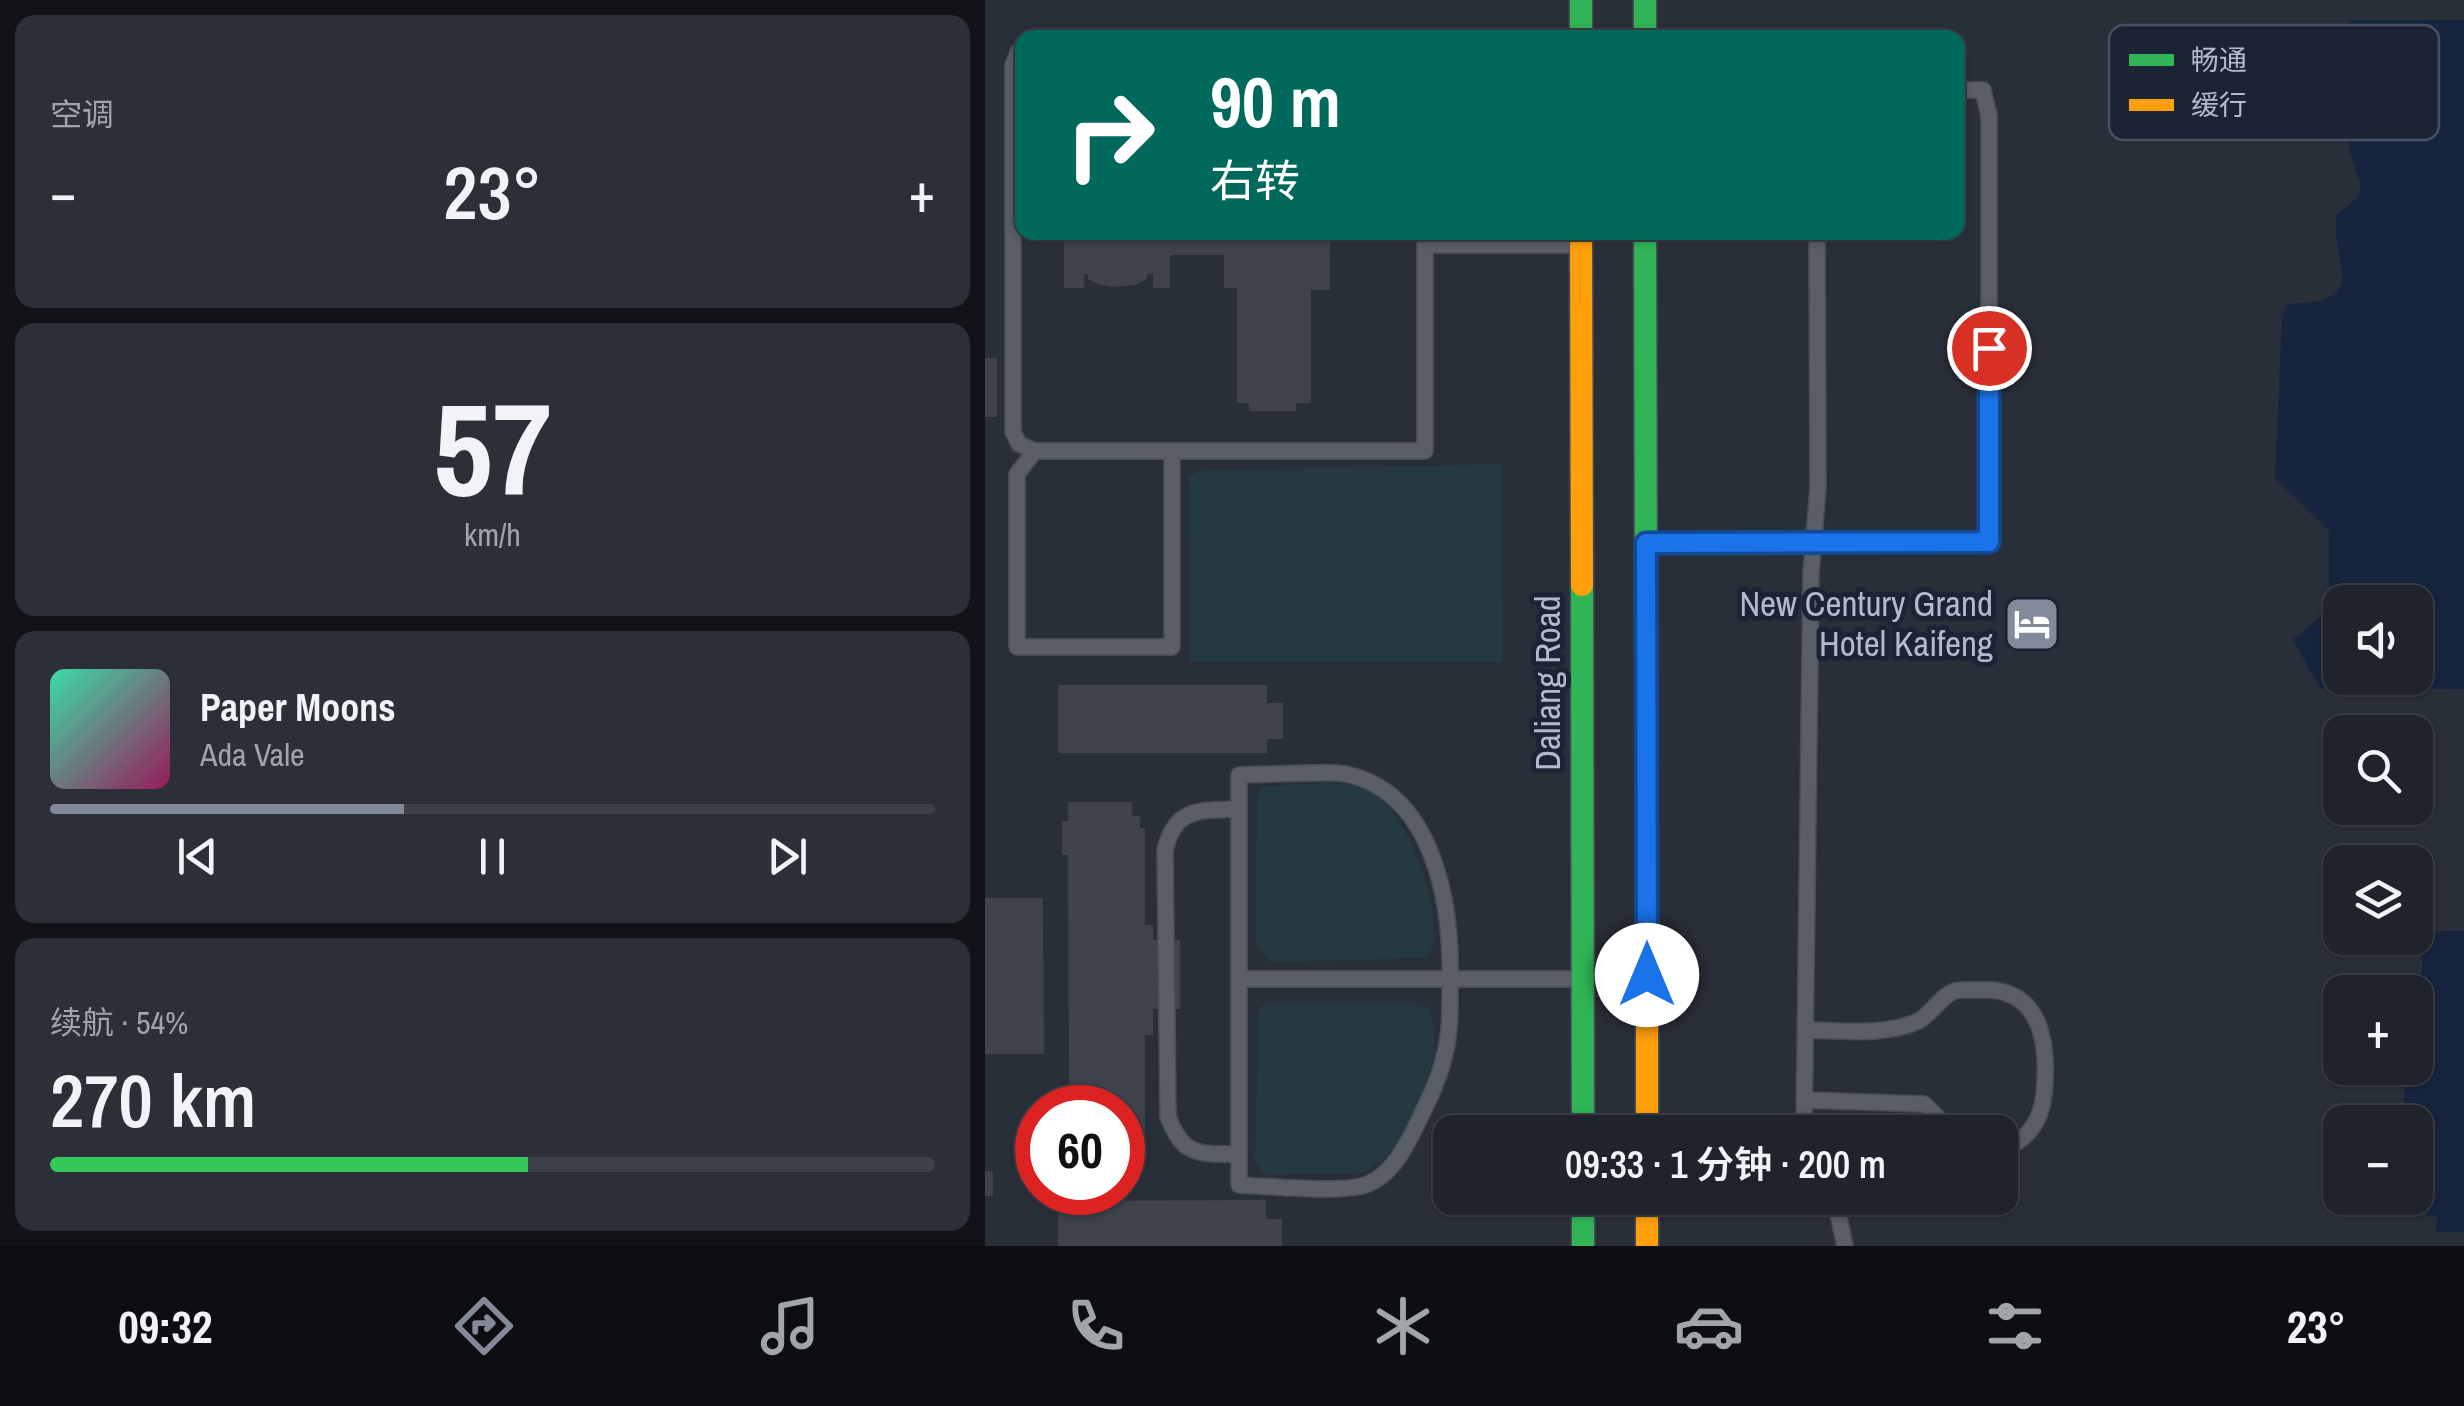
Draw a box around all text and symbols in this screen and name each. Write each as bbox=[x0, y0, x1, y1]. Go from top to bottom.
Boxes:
legend bbox=[2109, 25, 2439, 140]
text: 畅通 bbox=[2191, 41, 2247, 79]
text: 90 m bbox=[1210, 55, 1341, 149]
icon: right bbox=[1045, 70, 1175, 200]
text: 缓行 bbox=[2191, 86, 2247, 124]
text: 空调 bbox=[50, 93, 114, 136]
text: 23° bbox=[443, 141, 542, 242]
text: 右转 bbox=[1210, 150, 1300, 211]
text: − bbox=[50, 155, 76, 229]
text: + bbox=[909, 155, 935, 229]
pin bbox=[1947, 306, 2032, 391]
icon: arrive bbox=[1962, 321, 2017, 376]
text: 57 bbox=[433, 360, 552, 536]
text: km/h bbox=[464, 513, 521, 556]
place label: New Century Grand Hotel Kaifeng bbox=[1739, 580, 1993, 667]
map controls bbox=[2323, 585, 2433, 1215]
button: sound bbox=[2323, 585, 2433, 695]
hotel icon: New Century Grand Hotel Kaifeng bbox=[2002, 594, 2062, 654]
street label: Daliang Road bbox=[1524, 595, 1571, 771]
text: Paper Moons bbox=[200, 682, 396, 733]
button: search bbox=[2323, 715, 2433, 825]
text: Ada Vale bbox=[200, 733, 305, 776]
icon: previous bbox=[170, 829, 225, 884]
icon: pause bbox=[465, 829, 520, 884]
icon: next bbox=[760, 829, 815, 884]
button: layers bbox=[2323, 845, 2433, 955]
position arrow bbox=[1595, 923, 1699, 1027]
button: + bbox=[2323, 975, 2433, 1085]
text: 续航 · 54% bbox=[50, 1001, 188, 1044]
text: 270 km bbox=[50, 1049, 256, 1150]
speed limit sign: 60 bbox=[1015, 1085, 1145, 1215]
button: − bbox=[2323, 1105, 2433, 1215]
text: 09:33 · 1 分钟 · 200 m bbox=[1565, 1139, 1886, 1190]
icon: directions bbox=[449, 1291, 519, 1361]
icon: music bbox=[755, 1291, 825, 1361]
icon: phone bbox=[1061, 1291, 1131, 1361]
icon: climate bbox=[1368, 1291, 1438, 1361]
icon: car bbox=[1674, 1291, 1744, 1361]
icon: filters bbox=[1980, 1291, 2050, 1361]
text: 09:32 bbox=[118, 1296, 213, 1357]
text: 23° bbox=[2287, 1296, 2346, 1357]

